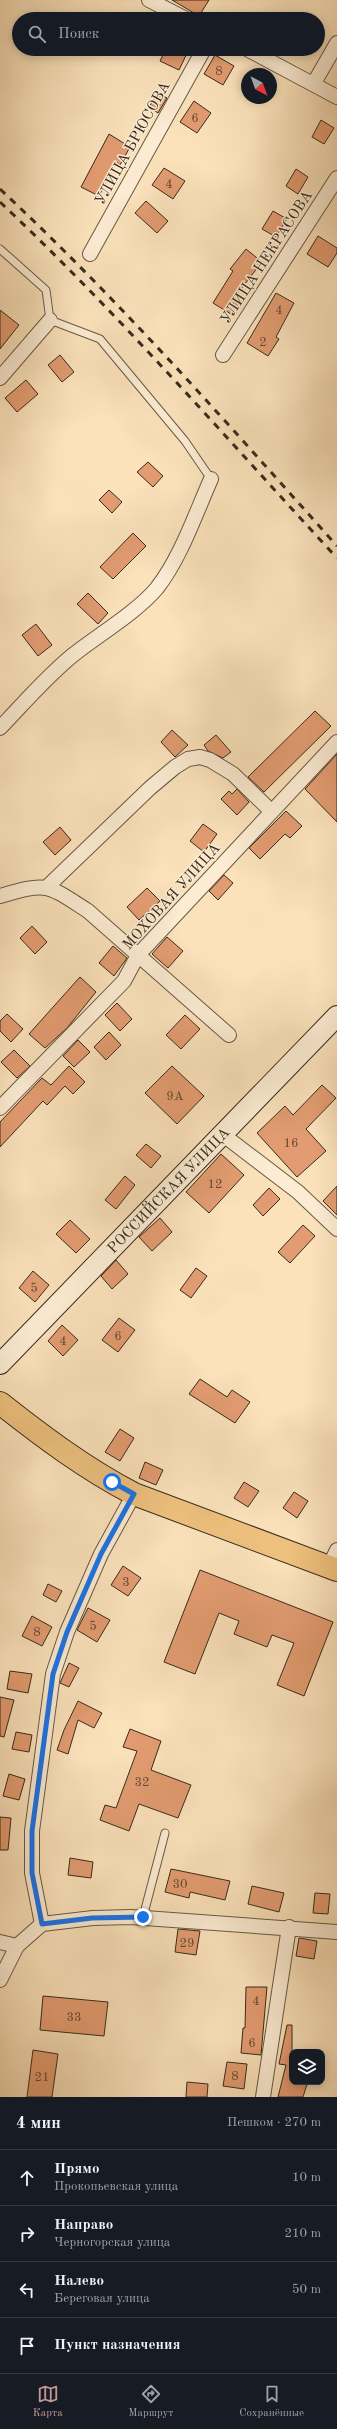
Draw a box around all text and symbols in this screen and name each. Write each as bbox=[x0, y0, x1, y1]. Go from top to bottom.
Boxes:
search box bbox=[12, 12, 325, 56]
icon: search bbox=[26, 23, 48, 45]
text: Поиск bbox=[58, 27, 99, 42]
house number: 8 bbox=[215, 65, 223, 78]
north arrow bbox=[241, 68, 277, 104]
street label: УЛИЦА БРЮСОВА bbox=[93, 79, 174, 208]
house number: 6 bbox=[191, 112, 199, 125]
house number: 4 bbox=[165, 178, 173, 191]
street label: УЛИЦА НЕКРАСОВА bbox=[219, 188, 316, 327]
house number: 4 bbox=[275, 304, 283, 317]
house number: 2 bbox=[259, 336, 267, 349]
street label: МОХОВАЯ УЛИЦА bbox=[121, 840, 224, 953]
house number: 9А bbox=[166, 1090, 184, 1103]
street label: РОССИЙСКАЯ УЛИЦА bbox=[105, 1125, 234, 1257]
house number: 16 bbox=[283, 1137, 299, 1150]
house number: 12 bbox=[207, 1178, 223, 1191]
house number: 5 bbox=[30, 1282, 38, 1295]
house number: 6 bbox=[114, 1330, 122, 1343]
house number: 4 bbox=[59, 1335, 67, 1348]
route start bbox=[103, 1473, 121, 1491]
house number: 3 bbox=[122, 1576, 130, 1589]
house number: 5 bbox=[89, 1620, 97, 1633]
house number: 8 bbox=[33, 1626, 41, 1639]
house number: 32 bbox=[134, 1776, 150, 1789]
house number: 30 bbox=[172, 1878, 188, 1891]
route end bbox=[134, 1908, 152, 1926]
house number: 29 bbox=[179, 1937, 195, 1950]
house number: 4 bbox=[252, 1995, 260, 2008]
house number: 33 bbox=[66, 2011, 82, 2024]
house number: 6 bbox=[248, 2037, 256, 2050]
map controls bbox=[289, 2049, 325, 2085]
button: layers bbox=[289, 2049, 325, 2085]
house number: 8 bbox=[231, 2070, 239, 2083]
house number: 21 bbox=[34, 2071, 50, 2084]
text: 4 мин bbox=[16, 2115, 61, 2132]
text: Пешком · 270 m bbox=[227, 2116, 321, 2129]
text: Прямо bbox=[54, 2162, 100, 2177]
icon: ahead bbox=[16, 2167, 38, 2189]
text: 10 m bbox=[292, 2171, 321, 2184]
text: Прокопьевская улица bbox=[54, 2180, 178, 2193]
text: Направо bbox=[54, 2218, 113, 2233]
icon: right bbox=[16, 2223, 38, 2245]
text: 210 m bbox=[284, 2227, 321, 2240]
text: Черногорская улица bbox=[54, 2236, 170, 2249]
text: Налево bbox=[54, 2274, 104, 2289]
icon: left bbox=[16, 2279, 38, 2301]
text: 50 m bbox=[292, 2283, 321, 2296]
text: Береговая улица bbox=[54, 2292, 150, 2305]
icon: arrive bbox=[16, 2335, 38, 2357]
text: Пункт назначения bbox=[54, 2338, 181, 2353]
tab: Карта bbox=[33, 2383, 63, 2421]
tab: Маршрут bbox=[128, 2383, 174, 2421]
tab: Сохранённые bbox=[239, 2383, 304, 2421]

